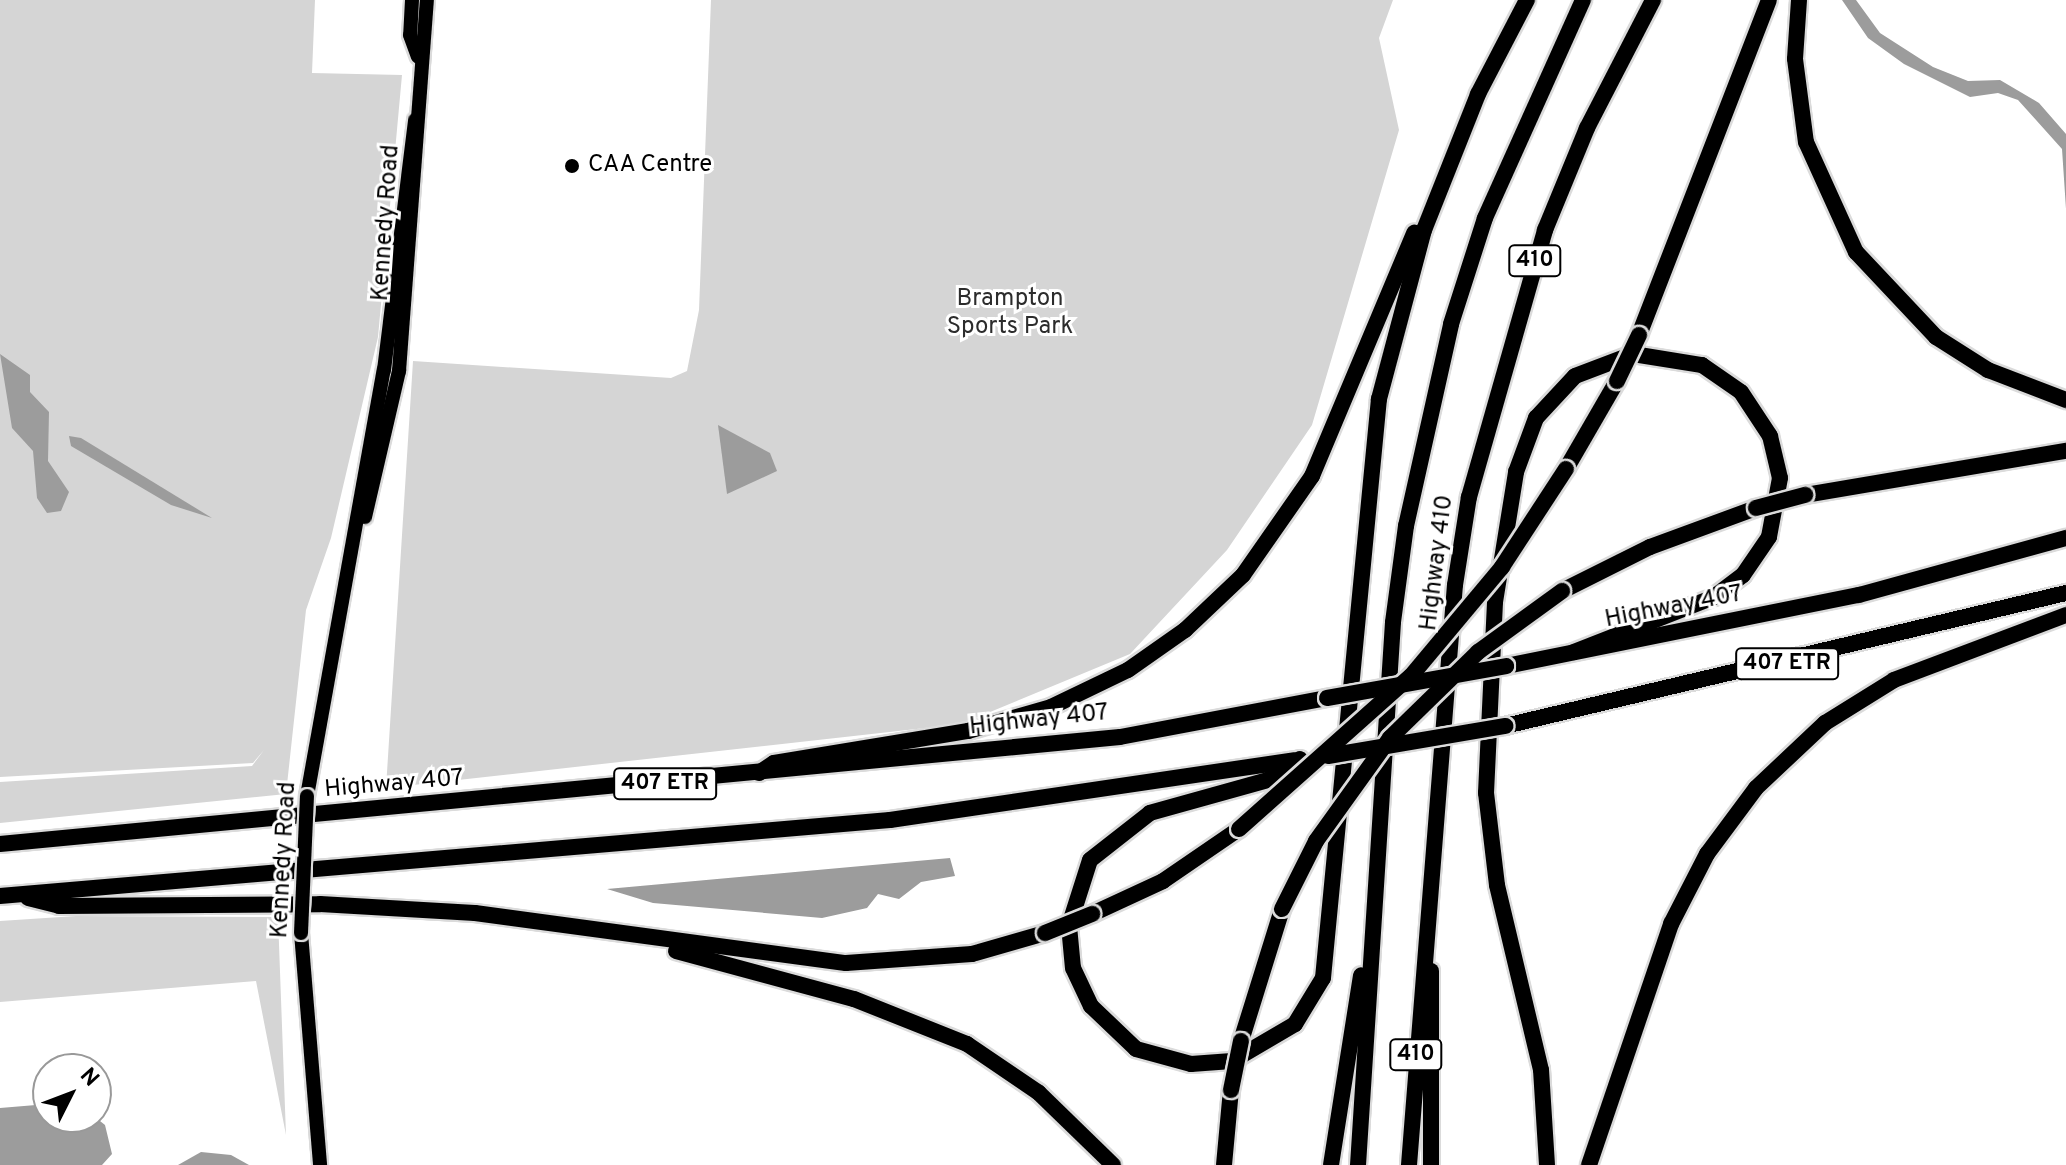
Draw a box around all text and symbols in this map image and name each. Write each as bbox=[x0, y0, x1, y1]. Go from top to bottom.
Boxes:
street label: Kennedy Road bbox=[367, 144, 407, 302]
place label: CAA Centre bbox=[588, 152, 713, 180]
marker: CAA Centre bbox=[563, 157, 581, 175]
road number: 410 bbox=[1507, 243, 1563, 279]
park label: Brampton Sports Park bbox=[947, 286, 1073, 342]
street label: Highway 410 bbox=[1415, 493, 1461, 633]
street label: Highway 407 bbox=[1603, 581, 1745, 635]
road number: 407 ETR bbox=[1735, 646, 1839, 682]
street label: Highway 407 bbox=[968, 699, 1110, 743]
street label: Highway 407 bbox=[323, 765, 465, 805]
road number: 407 ETR bbox=[613, 766, 717, 802]
street label: Kennedy Road bbox=[267, 781, 303, 939]
road number: 410 bbox=[1388, 1037, 1444, 1073]
north arrow bbox=[32, 1053, 112, 1133]
text: N bbox=[73, 1063, 104, 1093]

